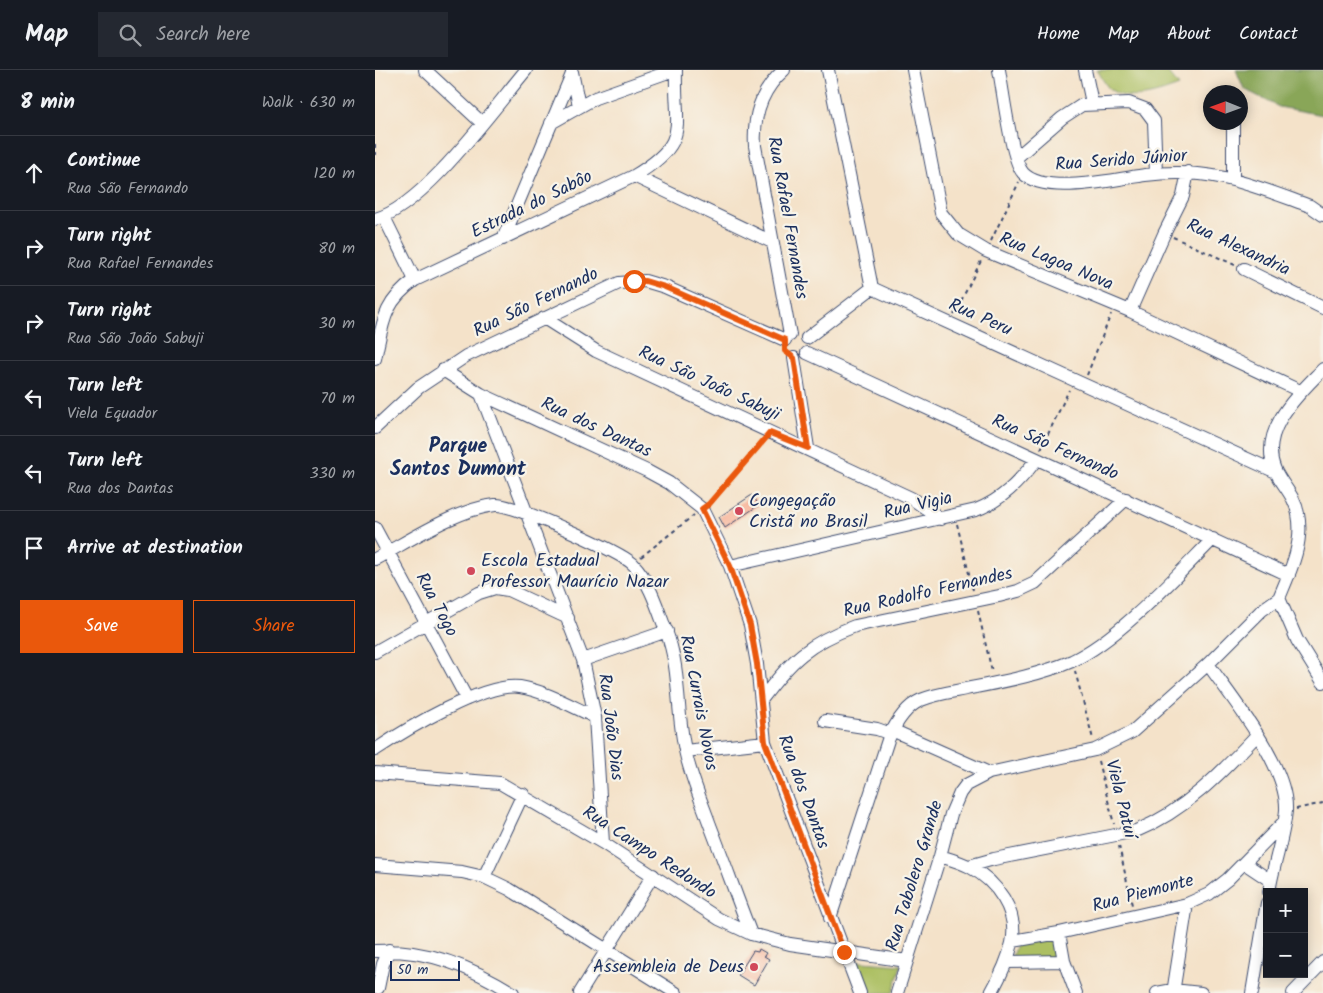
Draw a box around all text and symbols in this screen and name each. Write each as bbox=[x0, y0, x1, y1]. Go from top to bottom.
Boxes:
search box bbox=[98, 12, 448, 57]
text: Map bbox=[25, 15, 68, 54]
text: Search here bbox=[156, 20, 250, 50]
text: Home bbox=[1037, 20, 1080, 49]
text: Map bbox=[1108, 20, 1139, 49]
text: About bbox=[1167, 20, 1211, 49]
text: Contact bbox=[1239, 20, 1298, 49]
icon: search bbox=[116, 21, 144, 49]
north arrow bbox=[1203, 85, 1248, 130]
text: 8 min bbox=[20, 86, 75, 119]
text: Walk · 630 m bbox=[262, 90, 355, 115]
street label: Rua Rafael Fernandes bbox=[758, 134, 816, 302]
street label: Rua Serido Júnior bbox=[1054, 142, 1189, 180]
text: Continue bbox=[67, 146, 140, 176]
icon: ahead bbox=[20, 159, 48, 187]
text: 120 m bbox=[314, 161, 355, 186]
street label: Estrada do Sabôo bbox=[466, 163, 598, 247]
text: Rua São Fernando bbox=[67, 176, 188, 201]
street label: Rua Alexandria bbox=[1181, 211, 1295, 285]
text: Turn right bbox=[67, 221, 152, 251]
street label: Rua Lagoa Nova bbox=[994, 225, 1118, 299]
icon: right bbox=[20, 234, 48, 262]
text: 80 m bbox=[318, 236, 355, 261]
text: Rua Rafael Fernandes bbox=[67, 251, 213, 276]
street label: Rua São Fernando bbox=[468, 260, 604, 346]
route start bbox=[623, 270, 646, 293]
street label: Rua Peru bbox=[943, 291, 1017, 345]
text: Turn right bbox=[67, 296, 152, 326]
icon: right bbox=[20, 309, 48, 337]
text: 30 m bbox=[319, 311, 355, 336]
text: Rua São João Sabuji bbox=[67, 326, 204, 351]
street label: Rua São João Sabuji bbox=[633, 338, 785, 430]
text: Turn left bbox=[67, 371, 142, 401]
icon: left bbox=[20, 384, 48, 412]
text: 70 m bbox=[320, 386, 355, 411]
street label: Rua dos Dantas bbox=[536, 390, 657, 467]
text: Viela Equador bbox=[67, 401, 157, 426]
street label: Rua São Fernando bbox=[987, 407, 1123, 489]
district label: Parque Santos Dumont bbox=[390, 431, 527, 486]
text: Turn left bbox=[67, 446, 142, 476]
icon: left bbox=[20, 459, 48, 487]
text: 330 m bbox=[310, 461, 355, 486]
text: Rua dos Dantas bbox=[67, 476, 173, 501]
street label: Rua Vigia bbox=[881, 484, 955, 528]
place label: Congegação Cristã no Brasil bbox=[749, 487, 868, 537]
marker: Congegação Cristã no Brasil bbox=[733, 505, 745, 517]
text: Arrive at destination bbox=[67, 533, 243, 563]
icon: arrive bbox=[20, 534, 48, 562]
place label: Escola Estadual Professor Maurício Nazar bbox=[481, 547, 670, 597]
street label: Rua Rodolfo Fernandes bbox=[840, 559, 1016, 627]
marker: Escola Estadual Professor Maurício Nazar bbox=[465, 565, 477, 577]
street label: Rua Togo bbox=[407, 568, 465, 642]
button: Save bbox=[20, 600, 183, 653]
button: Share bbox=[193, 600, 355, 653]
street label: Rua Currais Novos bbox=[671, 633, 725, 774]
street label: Rua João Dias bbox=[589, 672, 631, 782]
street label: Rua dos Dantas bbox=[769, 731, 837, 853]
street label: Viela Patuí bbox=[1096, 757, 1144, 844]
street label: Rua Tabolero Grande bbox=[878, 797, 952, 955]
street label: Rua Campo Redondo bbox=[576, 799, 722, 907]
street label: Rua Piemonte bbox=[1089, 867, 1197, 921]
map controls bbox=[1263, 888, 1308, 978]
button: + bbox=[1263, 888, 1308, 933]
button: − bbox=[1263, 933, 1308, 978]
route end bbox=[833, 941, 856, 964]
place label: Assembleia de Deus bbox=[593, 953, 744, 982]
scale bar bbox=[390, 958, 460, 981]
text: 50 m bbox=[397, 959, 428, 981]
marker: Assembleia de Deus bbox=[748, 961, 760, 973]

